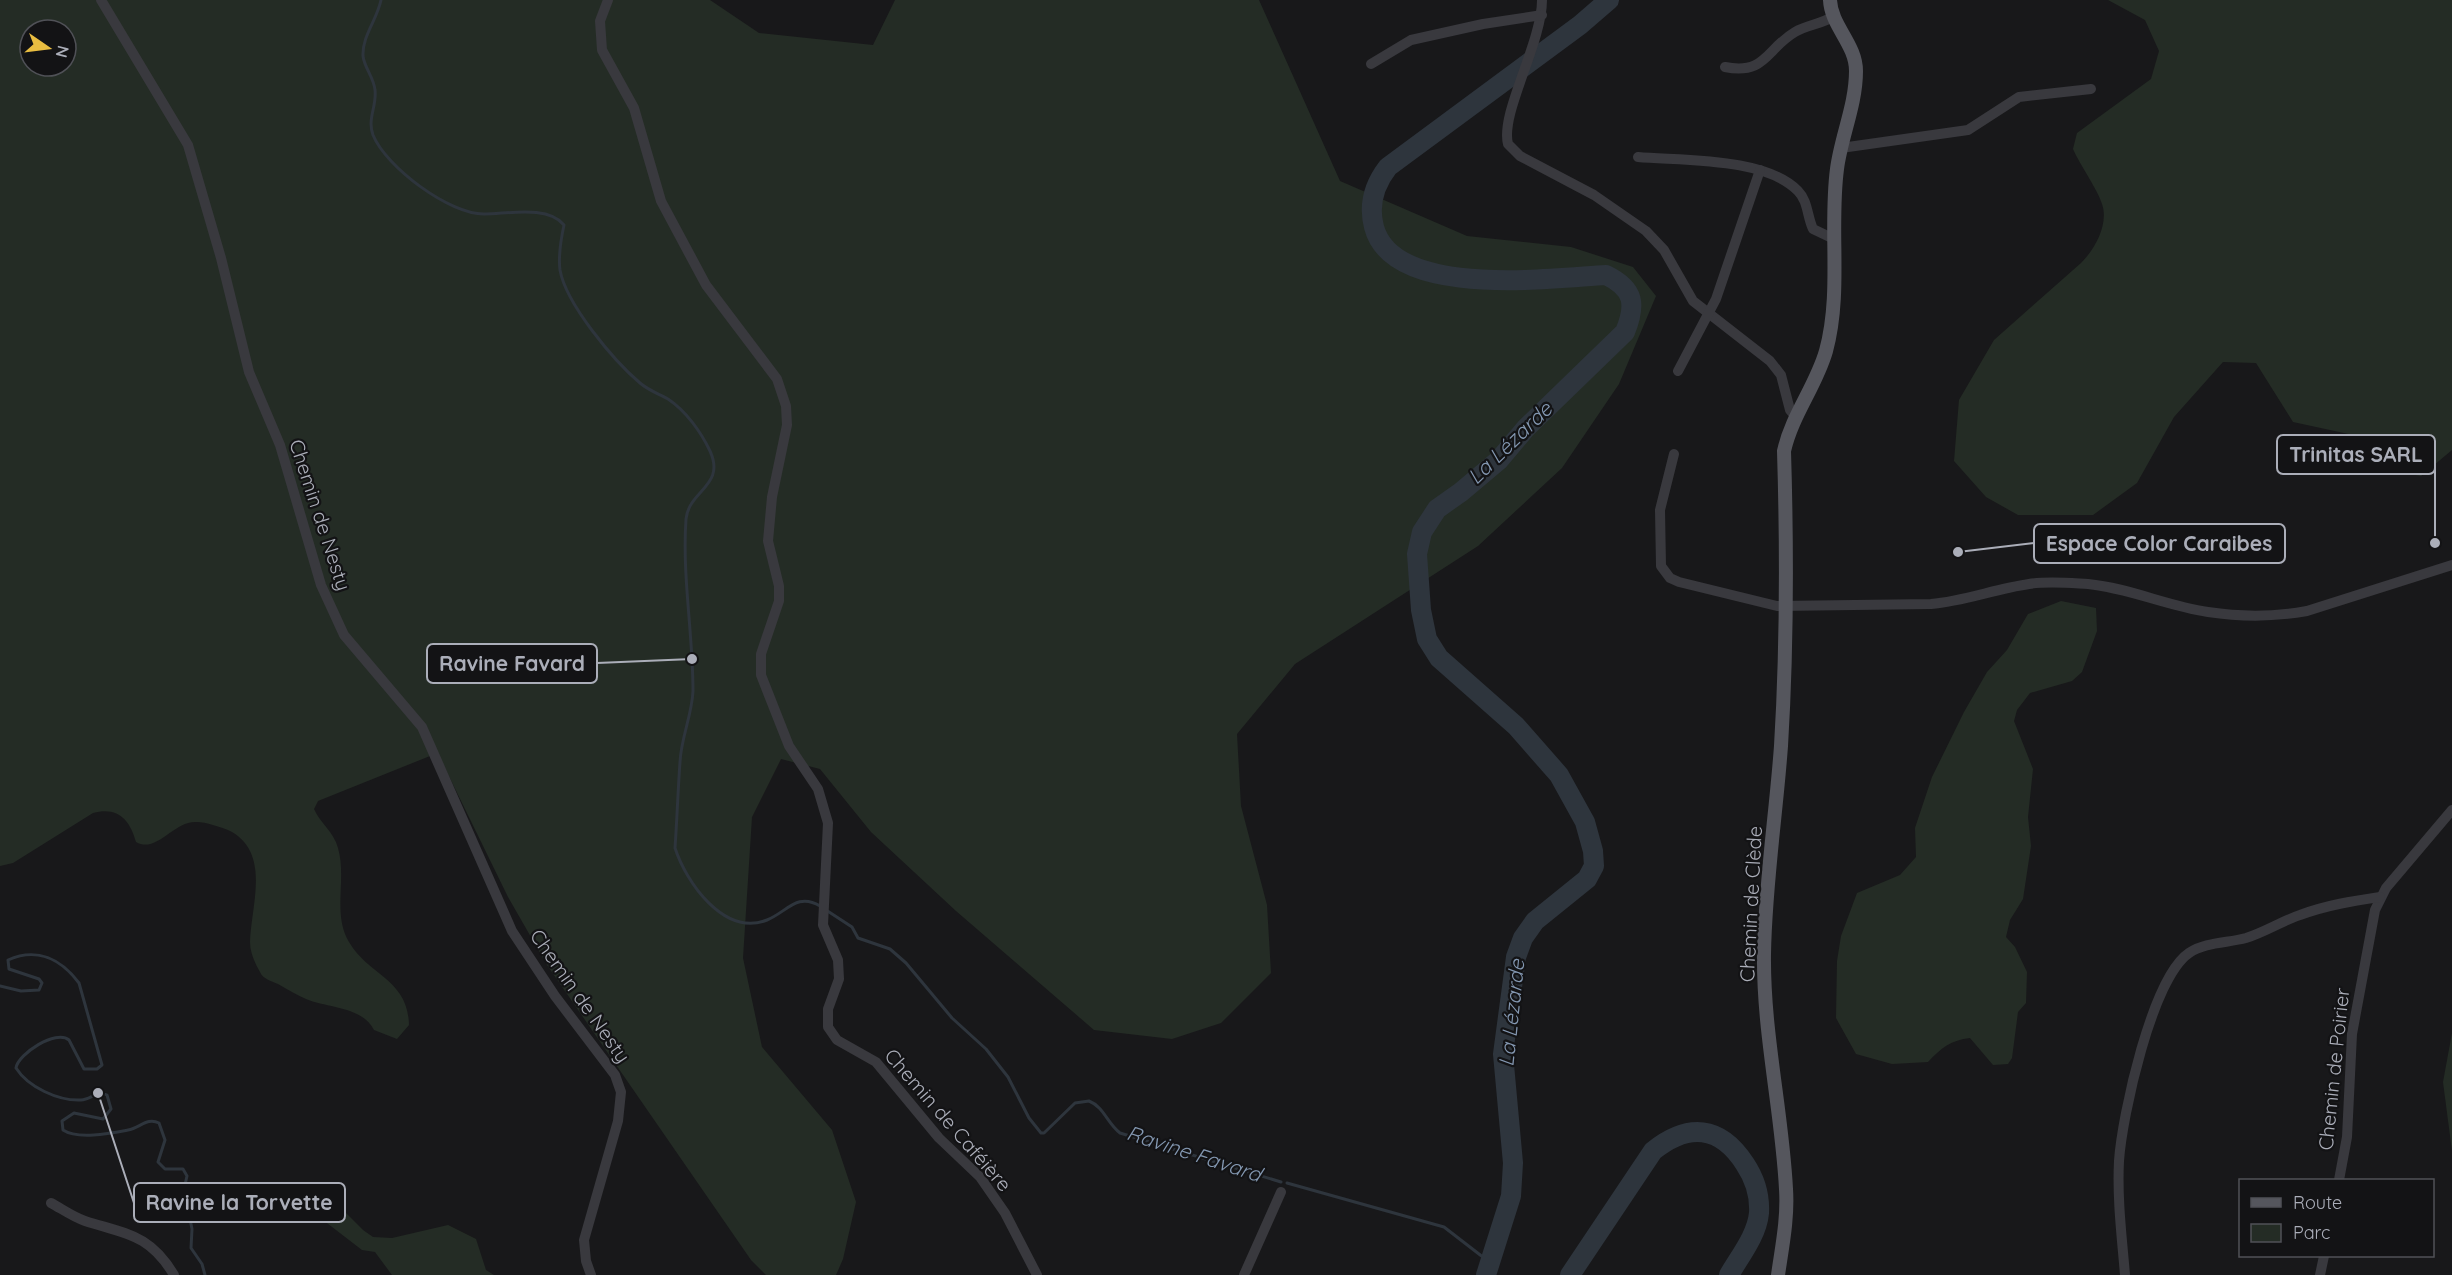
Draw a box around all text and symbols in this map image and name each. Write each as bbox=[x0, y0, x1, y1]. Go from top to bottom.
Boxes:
north arrow bbox=[18, 18, 78, 78]
text: N bbox=[51, 44, 74, 60]
water label: La Lézarde bbox=[1462, 395, 1558, 489]
callout: Trinitas SARL bbox=[2277, 435, 2435, 474]
street label: Chemin de Nesty bbox=[284, 436, 357, 594]
text: Trinitas SARL bbox=[2289, 441, 2423, 467]
callout: Espace Color Caraibes bbox=[2034, 524, 2285, 563]
text: Espace Color Caraibes bbox=[2046, 530, 2272, 556]
callout: Ravine Favard bbox=[427, 644, 597, 683]
text: Ravine Favard bbox=[439, 650, 585, 676]
street label: Chemin de Clède bbox=[1734, 825, 1767, 983]
street label: Chemin de Nesty bbox=[525, 924, 636, 1067]
water label: La Lézarde bbox=[1492, 957, 1530, 1068]
street label: Chemin de Poirier bbox=[2313, 986, 2354, 1151]
street label: Chemin de Caféière bbox=[879, 1043, 1017, 1196]
water label: Ravine Favard bbox=[1124, 1119, 1267, 1188]
legend bbox=[2239, 1179, 2434, 1257]
callout: Ravine la Torvette bbox=[134, 1183, 345, 1222]
text: Ravine la Torvette bbox=[145, 1189, 333, 1215]
text: Route bbox=[2293, 1191, 2342, 1214]
text: Parc bbox=[2293, 1221, 2330, 1244]

